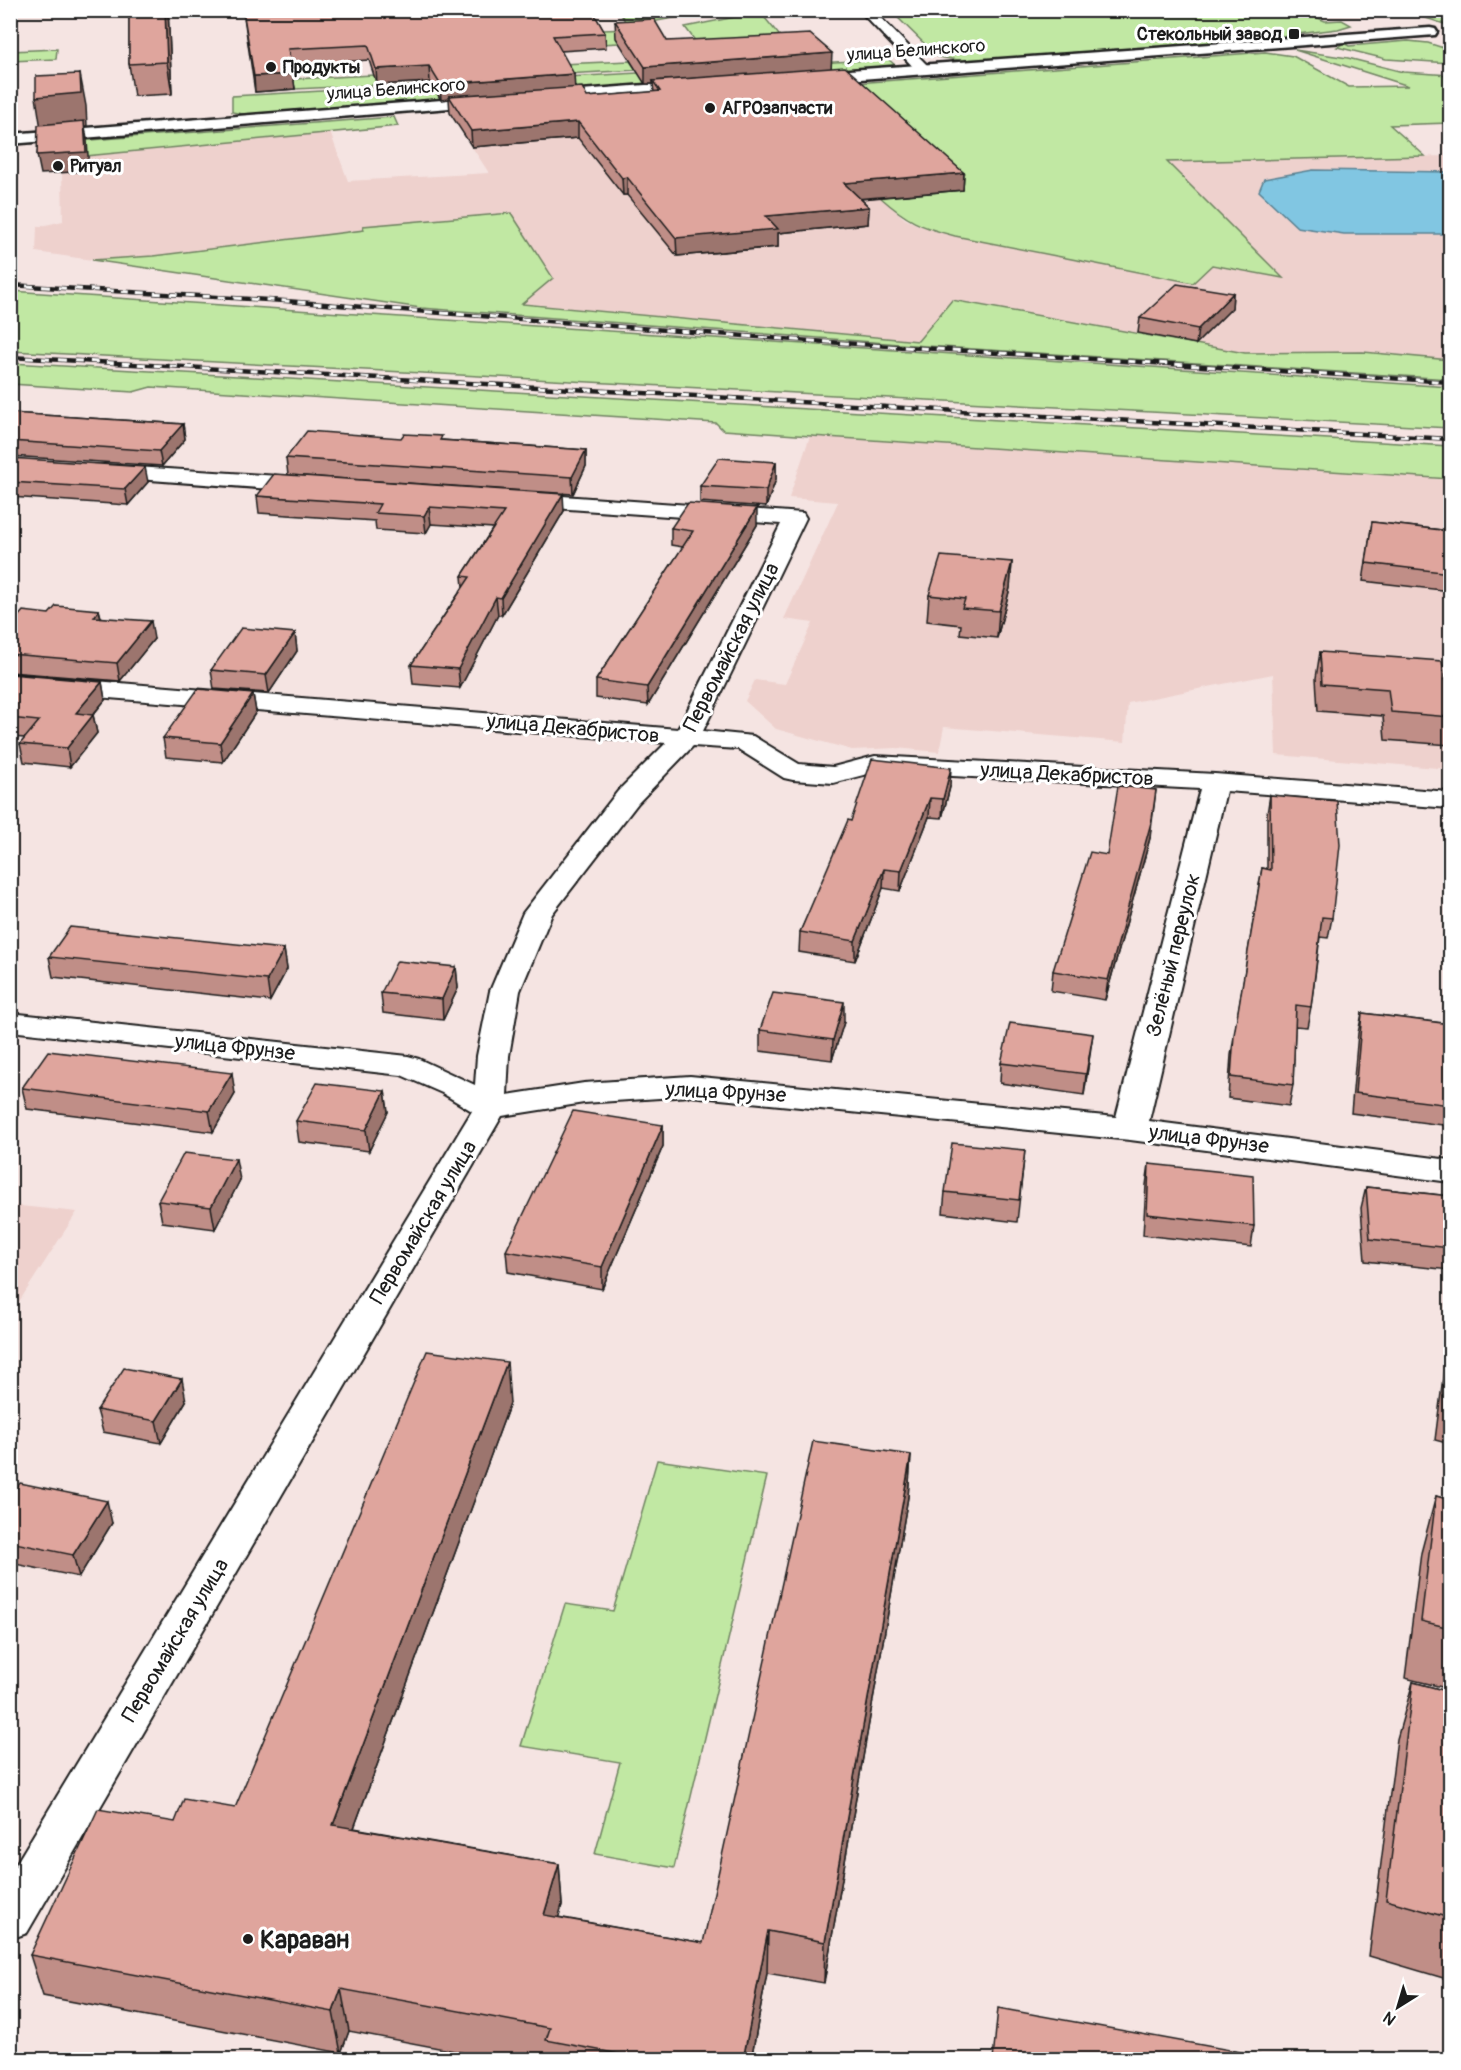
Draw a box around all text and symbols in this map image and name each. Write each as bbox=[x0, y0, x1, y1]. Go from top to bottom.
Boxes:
place label: Стекольный завод bbox=[1137, 23, 1282, 46]
marker: Стекольный завод bbox=[1287, 27, 1301, 41]
street label: улица Белинского bbox=[845, 34, 986, 67]
place label: Продукты bbox=[283, 56, 360, 79]
marker: Продукты bbox=[264, 60, 278, 74]
street label: улица Белинского bbox=[325, 73, 466, 106]
place label: АГРОзапчасти bbox=[722, 97, 832, 120]
marker: АГРОзапчасти bbox=[703, 101, 717, 115]
place label: Ритуал bbox=[70, 155, 122, 178]
marker: Ритуал bbox=[51, 159, 65, 173]
street label: Первомайская улица bbox=[677, 558, 786, 736]
street label: улица Декабристов bbox=[484, 707, 661, 750]
street label: улица Декабристов bbox=[979, 756, 1154, 793]
street label: Зелёный переулок bbox=[1140, 870, 1207, 1040]
street label: улица Фрунзе bbox=[172, 1028, 297, 1067]
street label: улица Фрунзе bbox=[664, 1076, 788, 1109]
street label: улица Фрунзе bbox=[1146, 1119, 1271, 1160]
street label: Первомайская улица bbox=[364, 1136, 483, 1309]
street label: Первомайская улица bbox=[116, 1554, 235, 1727]
place label: Караван bbox=[260, 1924, 349, 1956]
marker: Караван bbox=[241, 1932, 255, 1946]
north arrow bbox=[1368, 1977, 1428, 2037]
text: N bbox=[1379, 2007, 1400, 2029]

